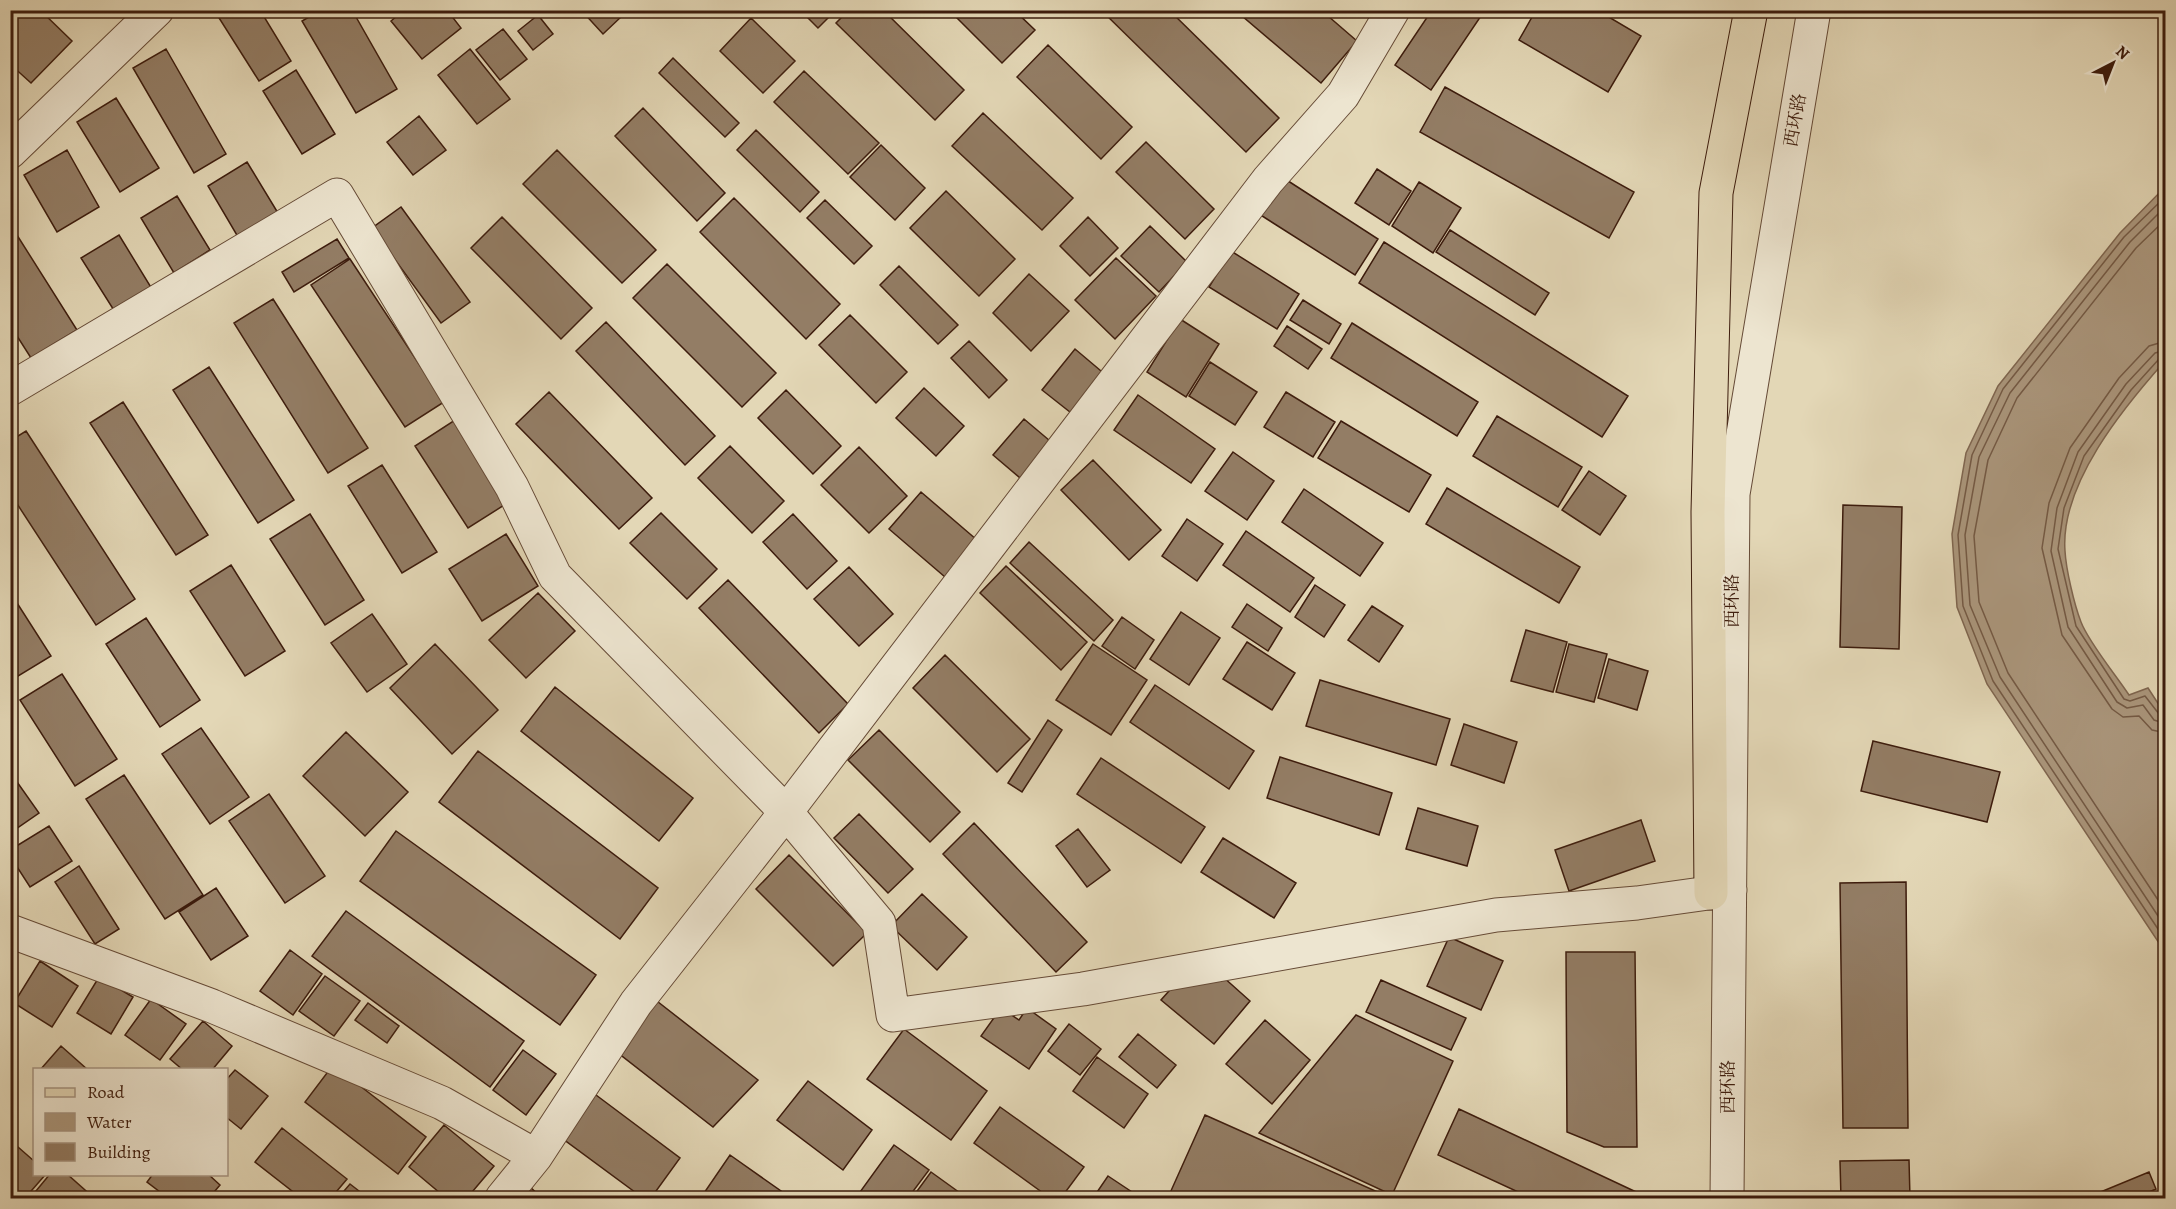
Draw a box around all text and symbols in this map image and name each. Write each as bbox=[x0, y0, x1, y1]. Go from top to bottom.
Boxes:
north arrow bbox=[2083, 33, 2143, 93]
text: N bbox=[2111, 41, 2134, 65]
street label: 西环路 bbox=[1778, 91, 1812, 149]
street label: 西环路 bbox=[1720, 574, 1744, 628]
street label: 西环路 bbox=[1716, 1060, 1740, 1114]
legend bbox=[33, 1068, 228, 1176]
text: Road bbox=[87, 1080, 125, 1104]
text: Water bbox=[86, 1110, 132, 1134]
text: Building bbox=[87, 1140, 151, 1164]

